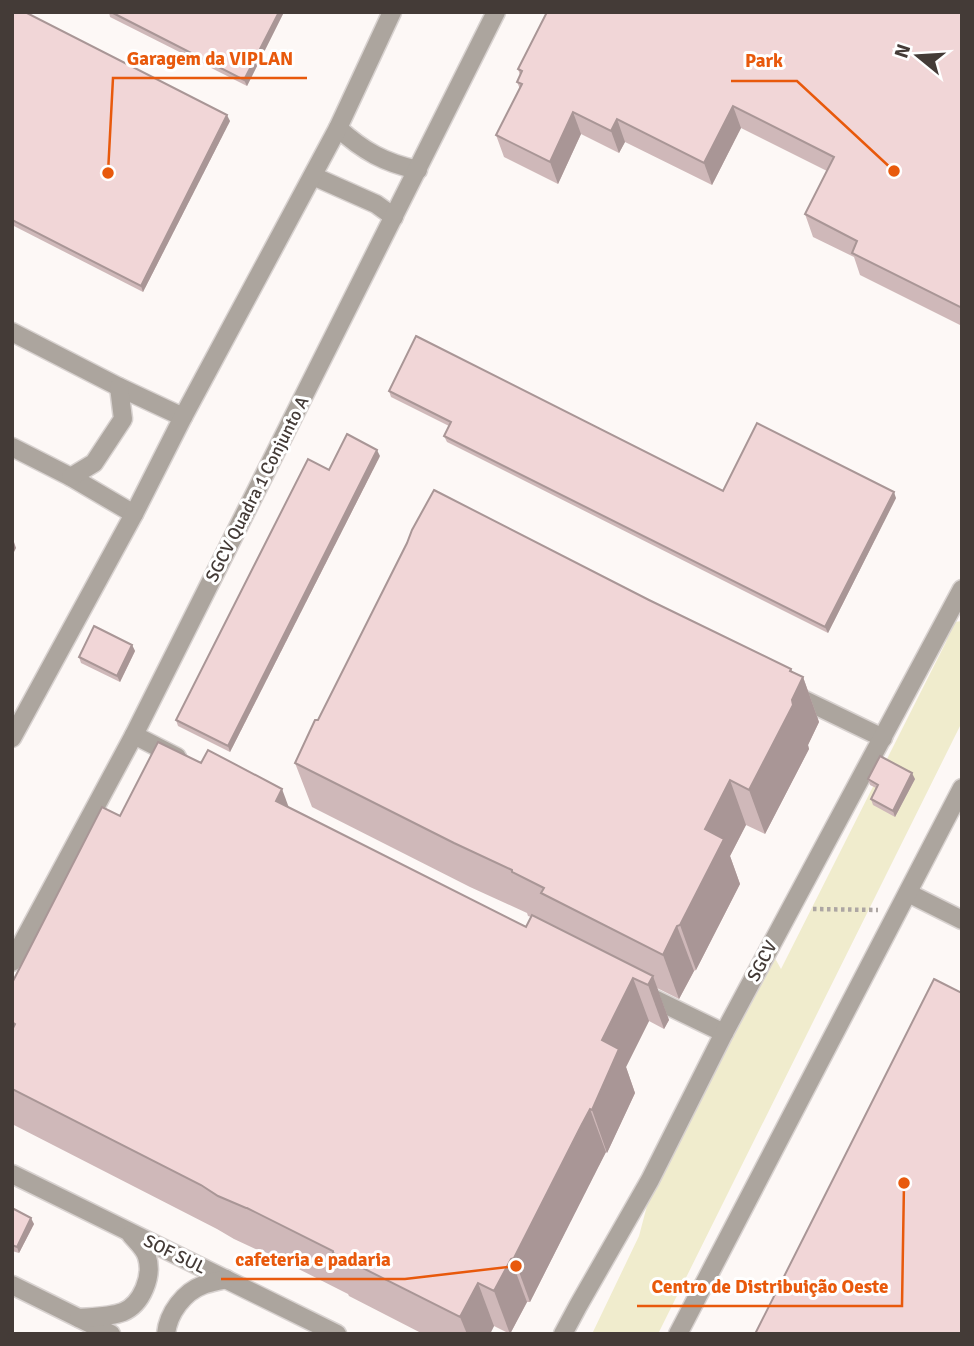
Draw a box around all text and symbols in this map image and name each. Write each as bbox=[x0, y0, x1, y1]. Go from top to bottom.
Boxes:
north arrow bbox=[883, 21, 953, 91]
callout: Garagem da VIPLAN bbox=[113, 38, 307, 78]
callout: Park bbox=[731, 41, 797, 81]
text: N bbox=[889, 41, 916, 61]
text: Garagem da VIPLAN bbox=[127, 47, 293, 71]
text: Park bbox=[745, 49, 783, 73]
street label: SGCV Quadra 1 Conjunto A bbox=[201, 393, 313, 585]
street label: SGCV bbox=[742, 936, 782, 985]
street label: SOF SUL bbox=[140, 1230, 210, 1278]
callout: cafeteria e padaria bbox=[221, 1239, 405, 1279]
text: cafeteria e padaria bbox=[235, 1248, 391, 1272]
callout: Centro de Distribuição Oeste bbox=[637, 1266, 902, 1306]
text: Centro de Distribuição Oeste bbox=[651, 1275, 889, 1299]

